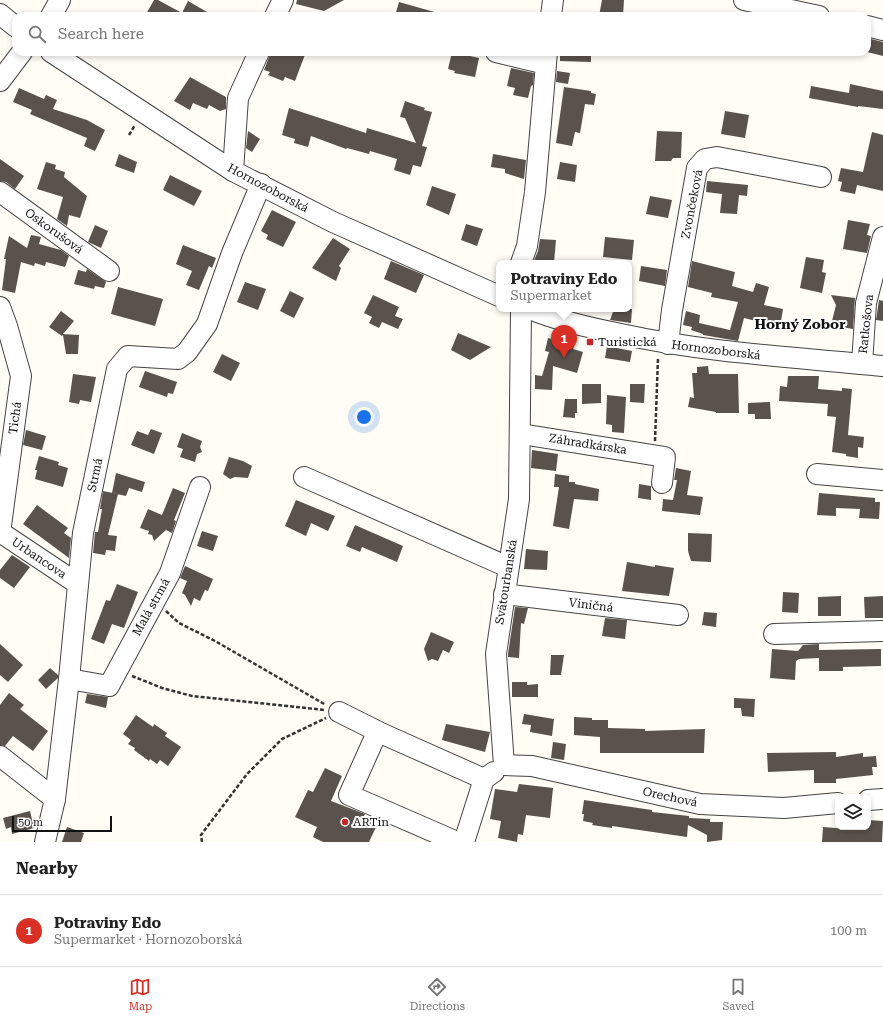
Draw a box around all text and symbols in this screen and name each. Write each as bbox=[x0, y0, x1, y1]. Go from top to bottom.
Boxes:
search box bbox=[12, 12, 871, 56]
icon: search bbox=[26, 23, 48, 45]
text: Search here bbox=[58, 25, 144, 43]
street label: Hornozoborská bbox=[225, 161, 311, 215]
street label: Zvončeková bbox=[678, 168, 706, 240]
street label: Oskorušová bbox=[22, 205, 86, 257]
popup bbox=[496, 260, 632, 312]
text: Potraviny Edo bbox=[510, 270, 618, 288]
text: Supermarket bbox=[510, 288, 592, 303]
street label: Ratkošova bbox=[856, 293, 876, 354]
district label: Horný Zobor bbox=[755, 316, 846, 332]
pin: 1 bbox=[551, 325, 577, 358]
place label: Turistická bbox=[598, 335, 657, 349]
marker: Turistická bbox=[585, 337, 595, 347]
street label: Hornozoborská bbox=[671, 338, 762, 362]
street label: Tichá bbox=[6, 400, 24, 435]
your location bbox=[354, 407, 374, 427]
street label: Záhradkárska bbox=[548, 431, 628, 457]
street label: Strmá bbox=[85, 456, 106, 493]
street label: Urbancova bbox=[9, 535, 70, 582]
street label: Svätourbanská bbox=[492, 538, 520, 625]
street label: Malá strmá bbox=[129, 575, 173, 638]
street label: Viničná bbox=[568, 595, 615, 615]
street label: Orechová bbox=[641, 784, 699, 810]
map controls bbox=[835, 794, 871, 830]
button: layers bbox=[835, 794, 871, 830]
scale bar bbox=[12, 814, 112, 833]
place label: ARTin bbox=[353, 815, 389, 829]
text: 50 m bbox=[18, 816, 43, 829]
marker: ARTin bbox=[340, 817, 350, 827]
text: Nearby bbox=[16, 858, 78, 878]
text: Potraviny Edo bbox=[54, 914, 161, 932]
text: 1 bbox=[25, 923, 33, 938]
text: 100 m bbox=[830, 923, 867, 938]
text: Supermarket · Hornozoborská bbox=[54, 932, 242, 947]
tab: Map bbox=[129, 976, 152, 1013]
tab: Directions bbox=[410, 976, 465, 1013]
tab: Saved bbox=[722, 976, 754, 1013]

